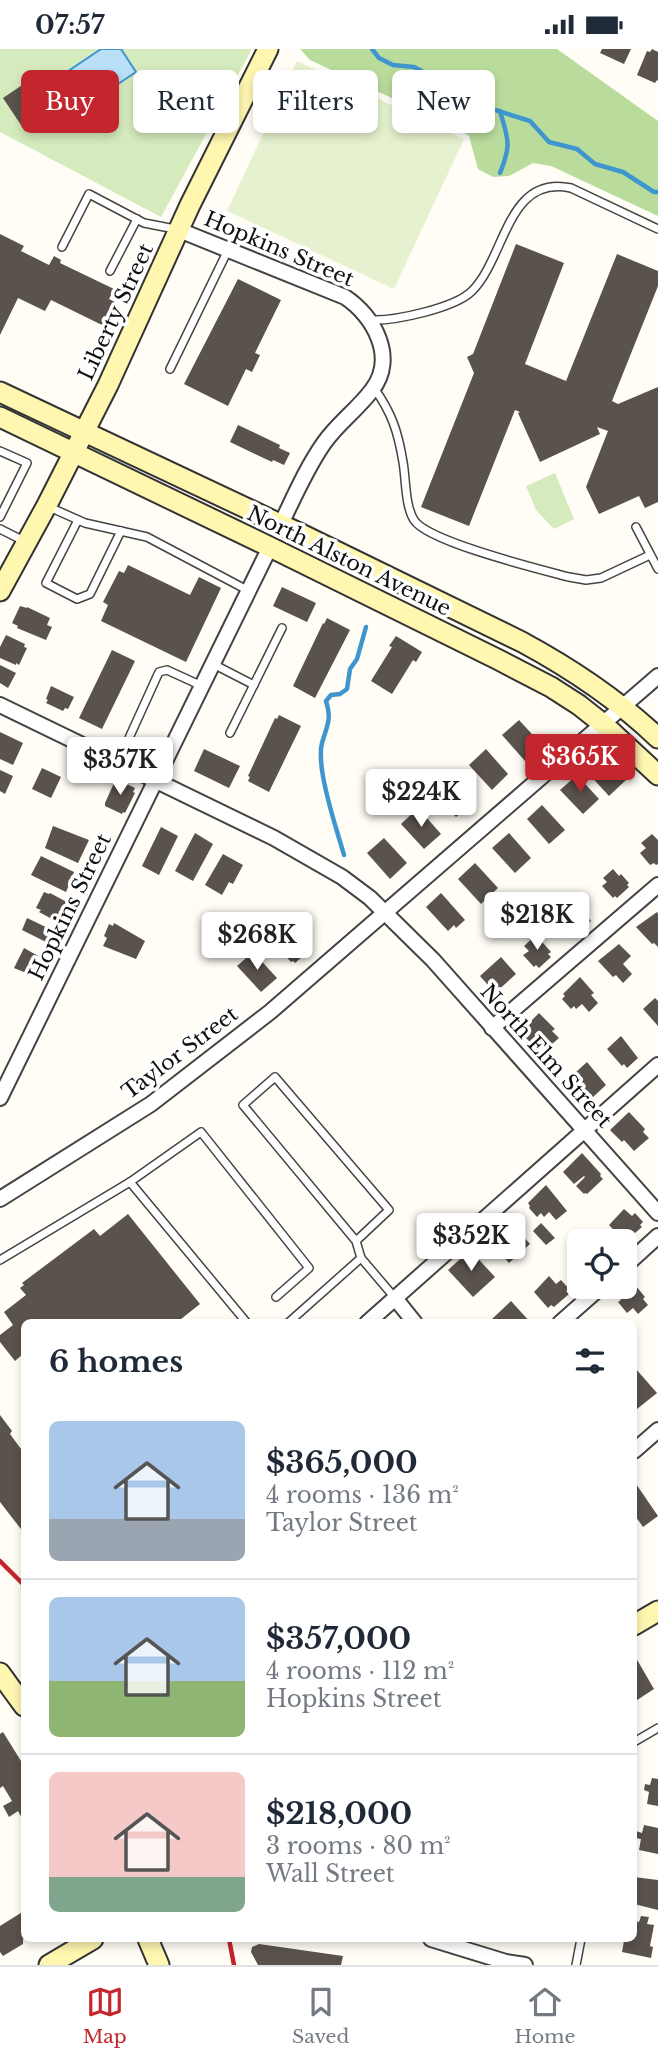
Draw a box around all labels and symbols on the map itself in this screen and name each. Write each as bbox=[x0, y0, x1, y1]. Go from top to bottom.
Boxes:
street label: Hopkins Street bbox=[200, 206, 358, 292]
street label: Liberty Street bbox=[73, 239, 159, 385]
street label: North Alston Avenue bbox=[243, 500, 455, 622]
pin: $365K bbox=[531, 735, 629, 794]
pin: $357K bbox=[71, 737, 169, 797]
pin: $224K bbox=[372, 769, 470, 829]
street label: Hopkins Street bbox=[23, 829, 117, 985]
pin: $218K bbox=[488, 893, 586, 952]
pin: $268K bbox=[208, 913, 306, 972]
street label: North Elm Street bbox=[475, 979, 617, 1133]
street label: Taylor Street bbox=[117, 1001, 243, 1105]
pin: $352K bbox=[422, 1213, 520, 1273]

